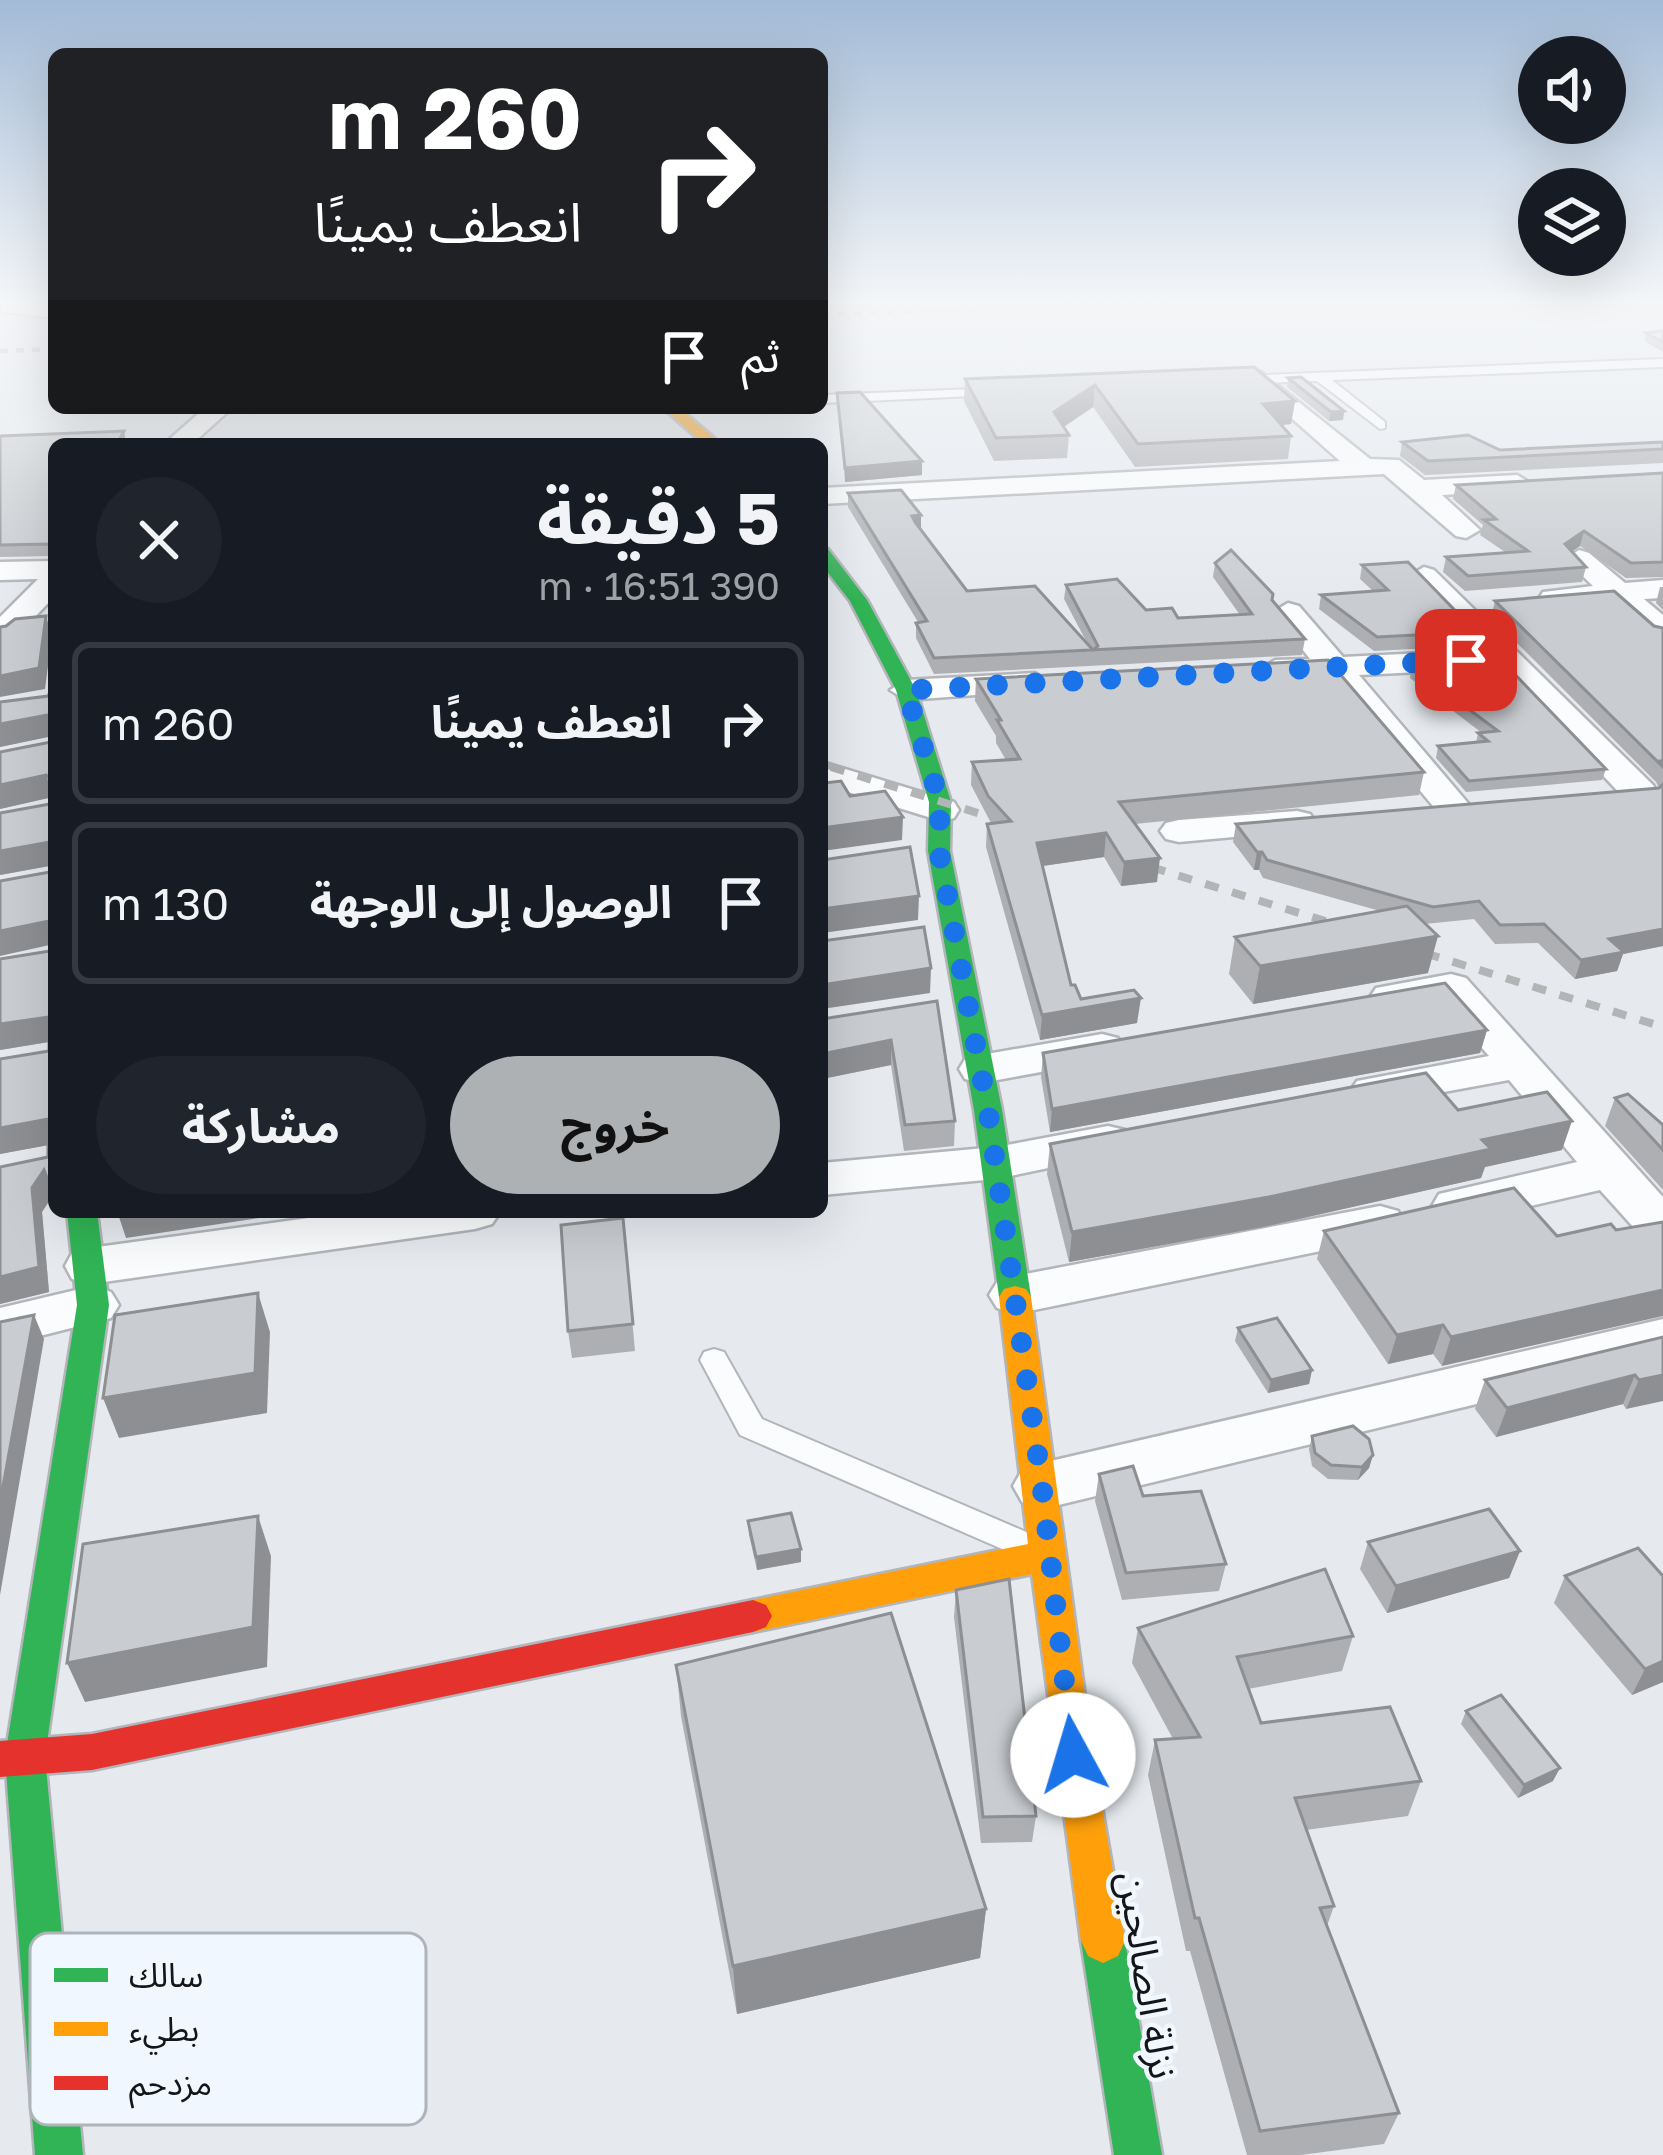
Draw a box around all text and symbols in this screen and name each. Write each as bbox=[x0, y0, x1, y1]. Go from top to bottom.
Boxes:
map controls bbox=[1518, 36, 1626, 276]
button: sound bbox=[1518, 36, 1626, 144]
text: 260 m bbox=[328, 67, 582, 167]
icon: right bbox=[624, 96, 780, 252]
button: layers bbox=[1518, 168, 1626, 276]
text: انعطف يمينًا bbox=[314, 189, 582, 254]
icon: arrive bbox=[651, 324, 717, 390]
text: ثم bbox=[741, 328, 780, 382]
text: 5 دقيقة bbox=[537, 473, 780, 560]
button: close bbox=[96, 477, 222, 603]
text: 390 m · 16:51 bbox=[538, 562, 780, 609]
pin bbox=[1415, 609, 1517, 711]
icon: arrive bbox=[1433, 627, 1499, 693]
icon: right bbox=[708, 690, 774, 756]
text: انعطف يمينًا bbox=[431, 694, 672, 748]
text: 260 m bbox=[102, 696, 234, 750]
icon: arrive bbox=[708, 870, 774, 936]
text: الوصول إلى الوجهة bbox=[310, 874, 672, 928]
text: 130 m bbox=[102, 876, 229, 930]
button: مشاركة bbox=[96, 1056, 426, 1194]
button: خروج bbox=[450, 1056, 780, 1194]
position arrow bbox=[1010, 1692, 1136, 1818]
street label: نزلة الصالحين bbox=[1109, 1868, 1188, 2082]
legend bbox=[30, 1933, 426, 2125]
text: سالك bbox=[129, 1955, 203, 1994]
text: بطيء bbox=[129, 2009, 199, 2055]
text: مزدحم bbox=[129, 2063, 212, 2109]

